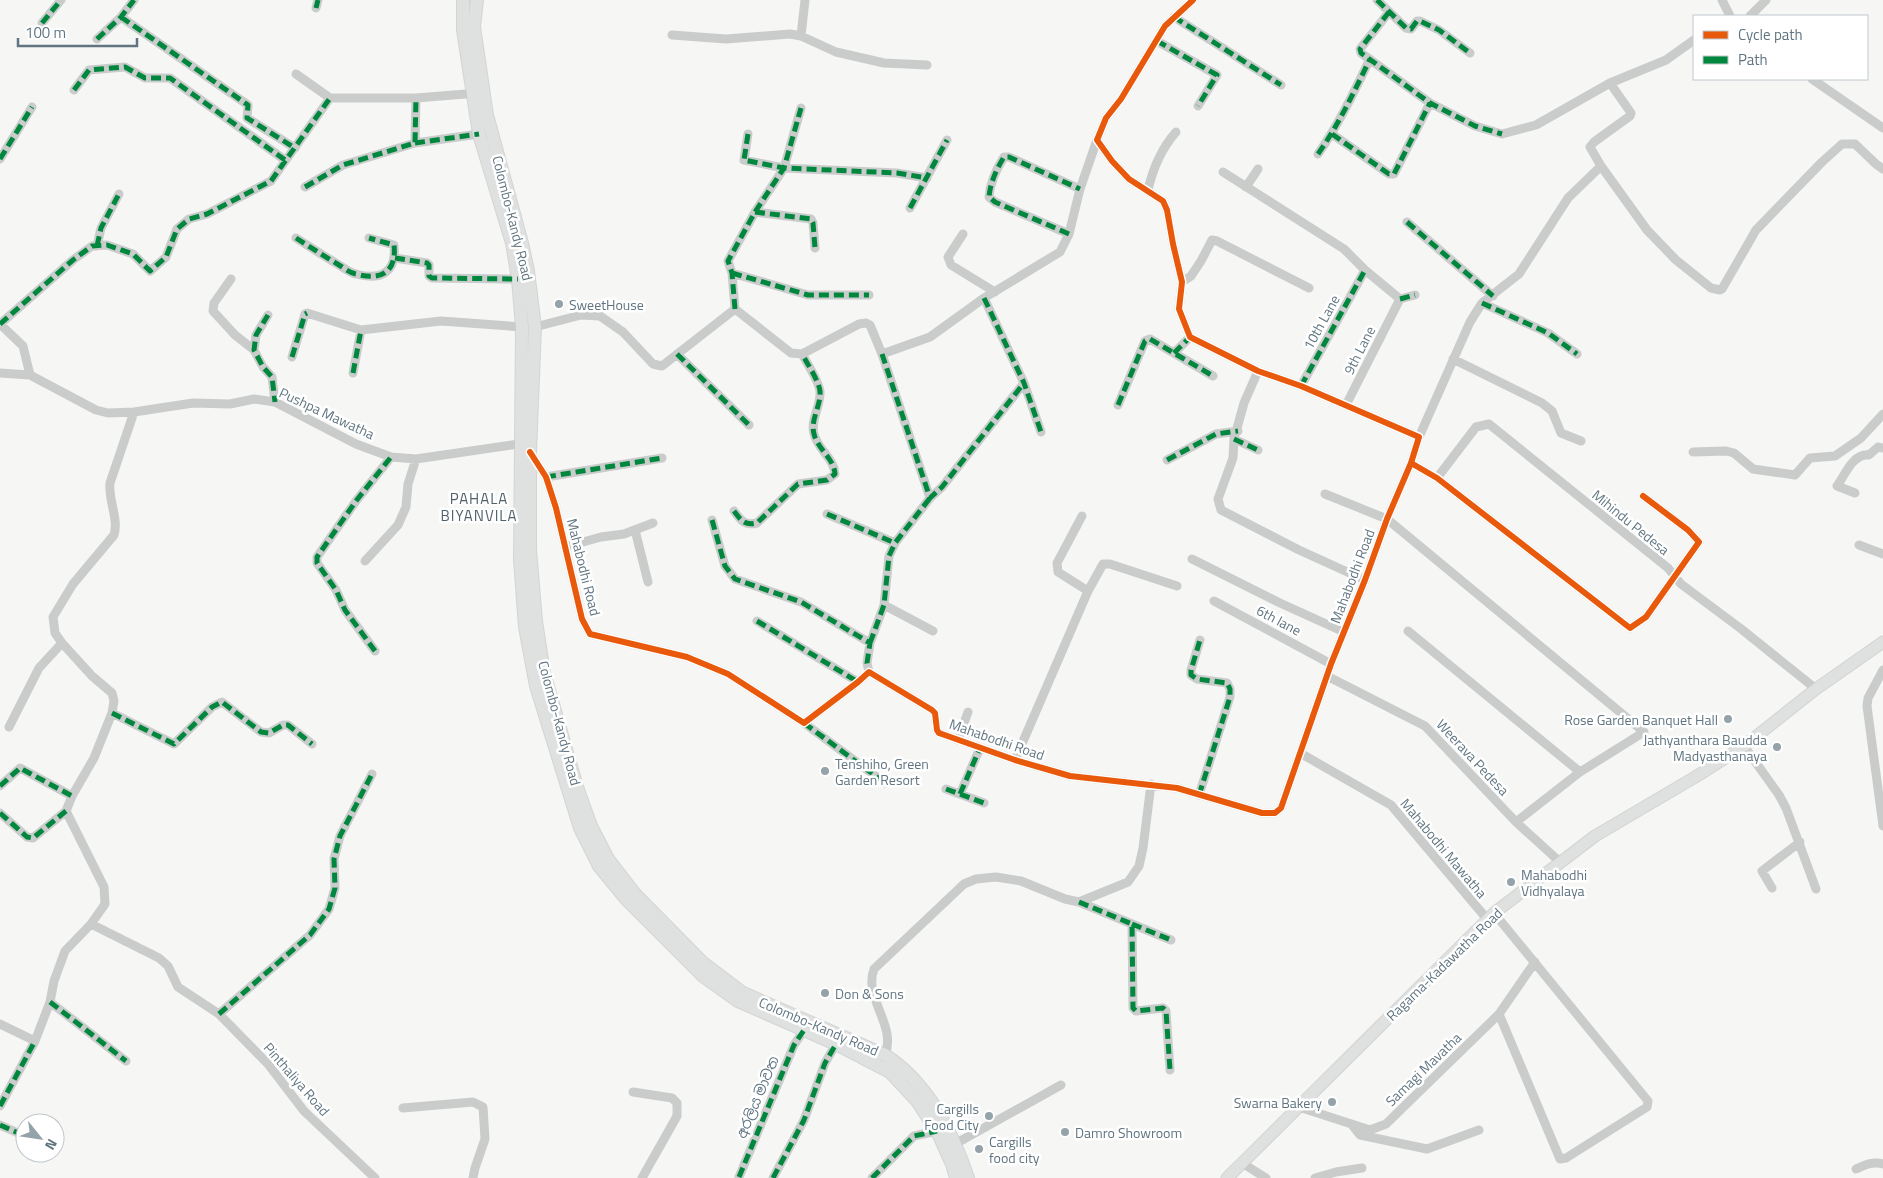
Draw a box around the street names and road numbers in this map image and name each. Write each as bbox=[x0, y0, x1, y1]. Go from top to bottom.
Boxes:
street label: Colombo-Kandy Road bbox=[487, 153, 539, 283]
street label: 10th Lane bbox=[1297, 291, 1345, 353]
street label: 9th Lane bbox=[1338, 322, 1380, 378]
street label: Pushpa Mawatha bbox=[276, 382, 378, 444]
street label: Mihindu Pedesa bbox=[1588, 484, 1674, 560]
street label: Mahabodhi Road bbox=[562, 516, 606, 618]
street label: Mahabodhi Road bbox=[1324, 526, 1380, 626]
street label: 6th lane bbox=[1253, 599, 1305, 641]
street label: Colombo-Kandy Road bbox=[533, 658, 587, 788]
street label: Mahabodhi Road bbox=[947, 713, 1047, 765]
street label: Weerava Pedesa bbox=[1432, 714, 1514, 800]
street label: Mahabodhi Mawatha bbox=[1396, 793, 1492, 903]
street label: Ragama-Kadawatha Road bbox=[1381, 903, 1507, 1025]
street label: Colombo-Kandy Road bbox=[756, 991, 882, 1061]
street label: Samagi Mavatha bbox=[1380, 1027, 1466, 1111]
street label: Pinthaliya Road bbox=[259, 1038, 335, 1120]
street label: අරලිය මාවත bbox=[730, 1053, 784, 1141]

